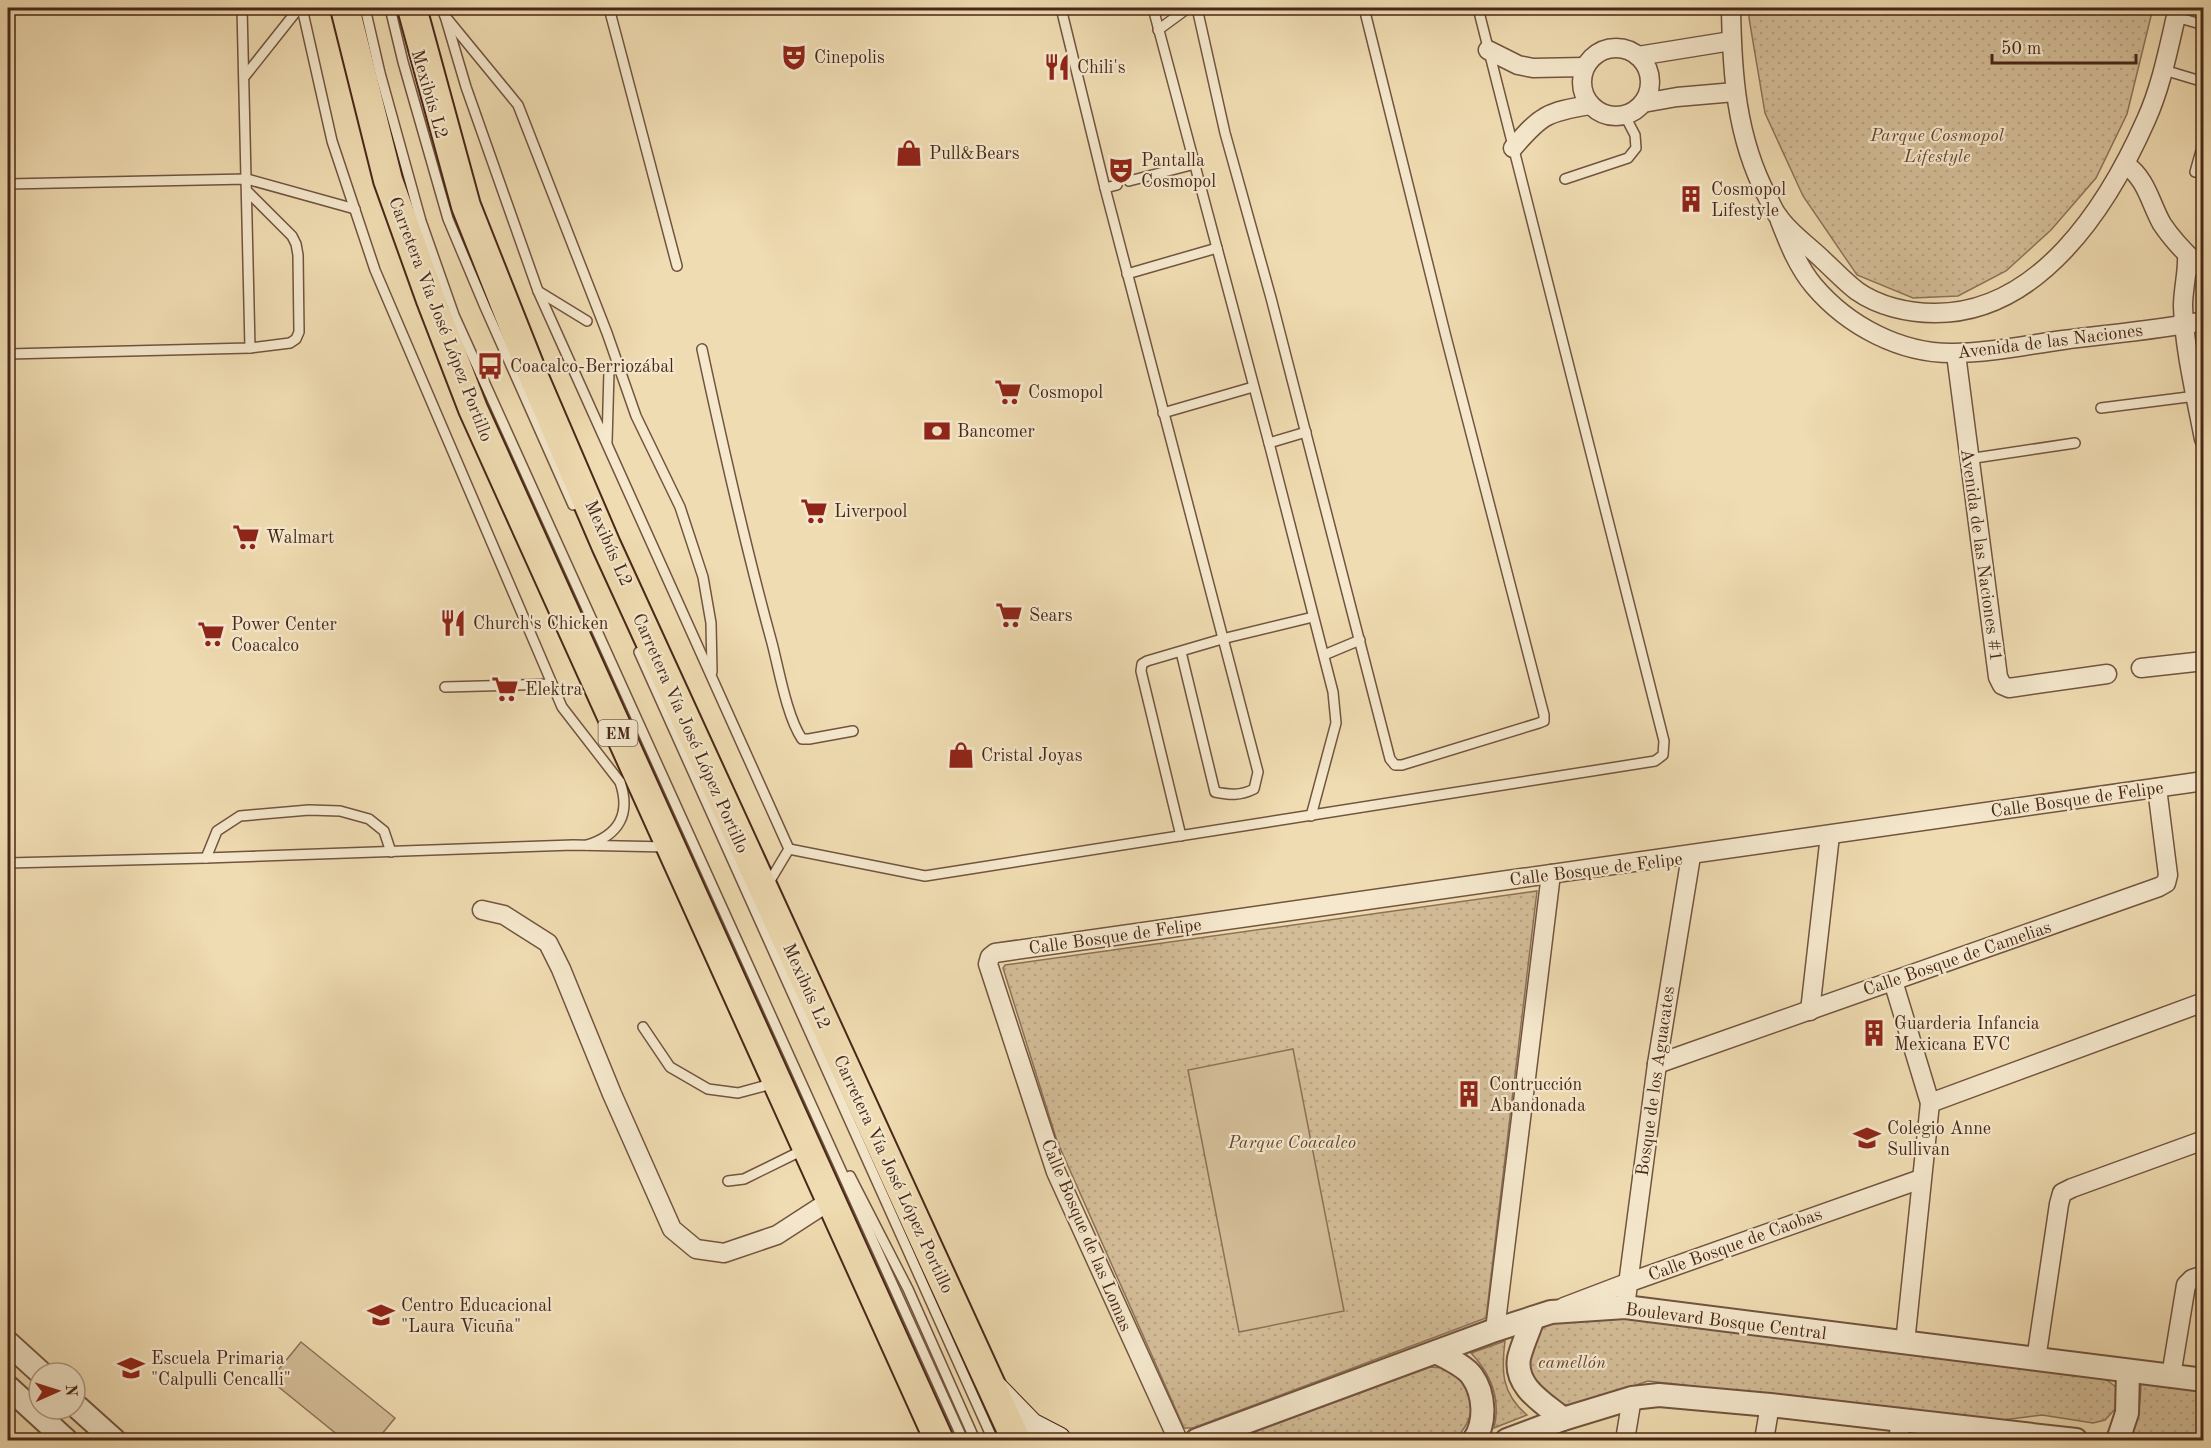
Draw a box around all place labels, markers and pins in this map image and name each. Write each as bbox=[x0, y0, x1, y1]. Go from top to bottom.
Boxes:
theatre icon: Cinepolis bbox=[779, 42, 809, 72]
place label: Cinepolis bbox=[814, 49, 885, 67]
restaurant icon: Chili's bbox=[1042, 52, 1072, 82]
place label: Chili's bbox=[1077, 59, 1126, 77]
shop icon: Pull&Bears bbox=[894, 138, 924, 168]
place label: Pull&Bears bbox=[929, 145, 1020, 163]
place label: Pantalla Cosmopol bbox=[1141, 152, 1216, 191]
theatre icon: Pantalla Cosmopol bbox=[1106, 155, 1136, 185]
place label: Cosmopol Lifestyle bbox=[1711, 181, 1786, 220]
building icon: Cosmopol Lifestyle bbox=[1676, 184, 1706, 214]
bus stop icon: Coacalco-Berriozábal bbox=[475, 351, 505, 381]
place label: Coacalco-Berriozábal bbox=[510, 358, 674, 376]
supermarket icon: Cosmopol bbox=[993, 377, 1023, 407]
place label: Cosmopol bbox=[1028, 384, 1103, 402]
bank icon: Bancomer bbox=[922, 416, 952, 446]
place label: Bancomer bbox=[957, 423, 1035, 441]
supermarket icon: Liverpool bbox=[799, 496, 829, 526]
place label: Liverpool bbox=[834, 503, 907, 521]
supermarket icon: Walmart bbox=[231, 522, 261, 552]
place label: Walmart bbox=[266, 529, 334, 547]
supermarket icon: Sears bbox=[994, 600, 1024, 630]
place label: Sears bbox=[1029, 607, 1073, 625]
restaurant icon: Church's Chicken bbox=[438, 608, 468, 638]
place label: Church's Chicken bbox=[473, 615, 609, 633]
place label: Power Center Coacalco bbox=[231, 616, 337, 655]
supermarket icon: Power Center Coacalco bbox=[196, 619, 226, 649]
supermarket icon: Elektra bbox=[490, 674, 520, 704]
place label: Elektra bbox=[525, 681, 583, 699]
shop icon: Cristal Joyas bbox=[946, 740, 976, 770]
place label: Cristal Joyas bbox=[981, 747, 1083, 765]
place label: Guarderia Infancia Mexicana EVC bbox=[1894, 1015, 2040, 1054]
building icon: Guarderia Infancia Mexicana EVC bbox=[1859, 1018, 1889, 1048]
place label: Contrucción Abandonada bbox=[1489, 1076, 1586, 1115]
building icon: Contrucción Abandonada bbox=[1454, 1079, 1484, 1109]
place label: Colegio Anne Sullivan bbox=[1887, 1120, 1991, 1159]
school or university icon: Colegio Anne Sullivan bbox=[1852, 1123, 1882, 1153]
place label: Centro Educacional "Laura Vicuña" bbox=[401, 1297, 552, 1336]
school or university icon: Centro Educacional "Laura Vicuña" bbox=[366, 1300, 396, 1330]
place label: Escuela Primaria "Calpulli Cencalli" bbox=[151, 1350, 291, 1389]
school or university icon: Escuela Primaria "Calpulli Cencalli" bbox=[116, 1353, 146, 1383]

